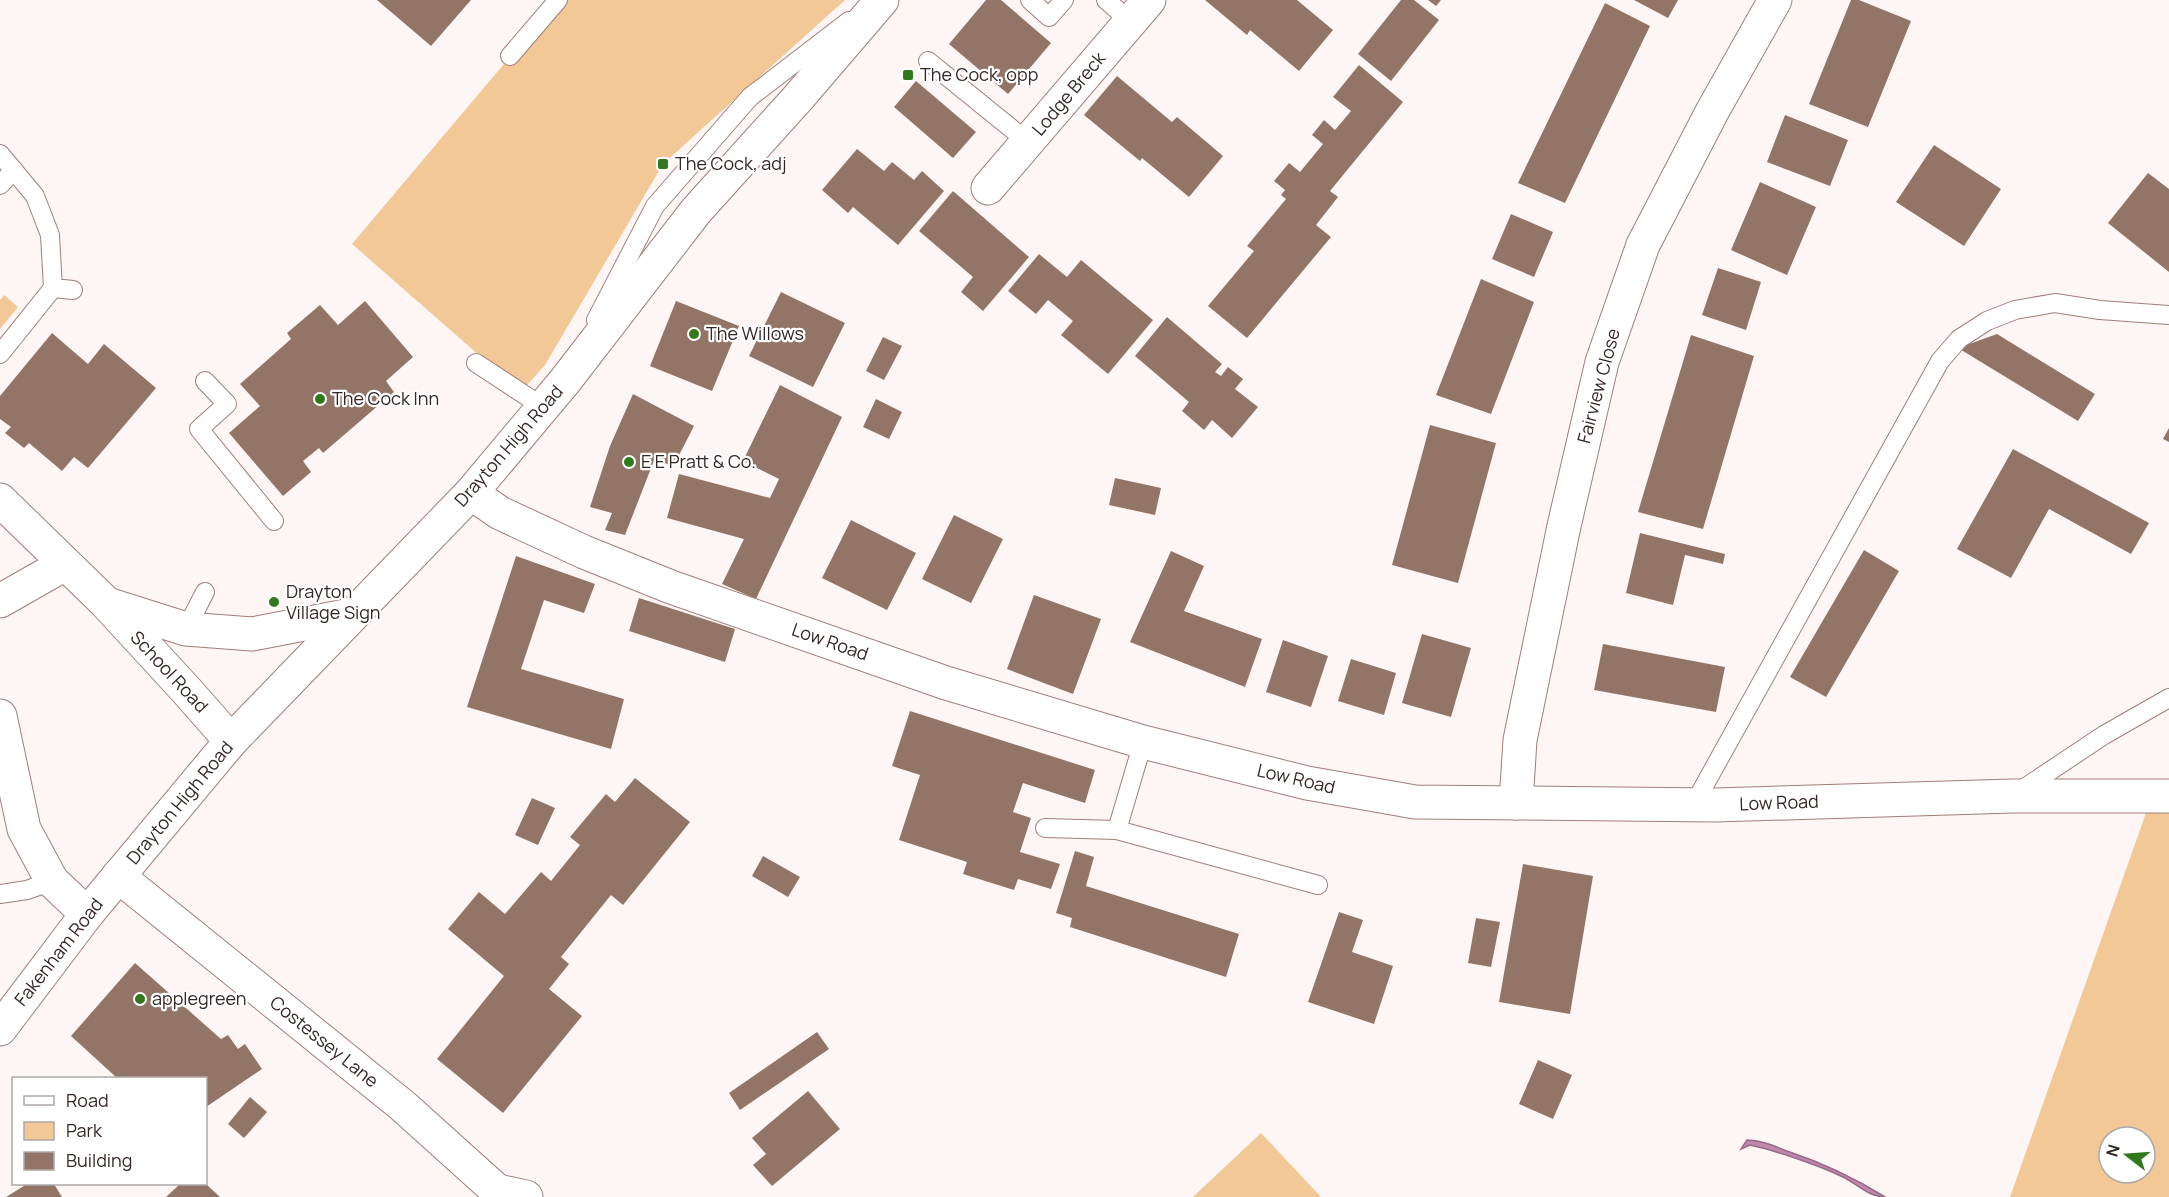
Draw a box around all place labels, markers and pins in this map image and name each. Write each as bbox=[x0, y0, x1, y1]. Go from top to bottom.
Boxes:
place label: The Cock, opp bbox=[920, 62, 1038, 86]
marker: The Cock, opp bbox=[901, 68, 915, 82]
place label: The Cock, adj bbox=[675, 151, 787, 175]
marker: The Cock, adj bbox=[656, 157, 670, 171]
place label: The Willows bbox=[706, 321, 804, 345]
marker: The Willows bbox=[687, 327, 701, 341]
place label: The Cock Inn bbox=[332, 386, 439, 410]
marker: The Cock Inn bbox=[313, 392, 327, 406]
place label: E E Pratt & Co. bbox=[641, 449, 756, 473]
marker: E E Pratt & Co. bbox=[622, 455, 636, 469]
place label: Drayton Village Sign bbox=[286, 579, 381, 624]
marker: Drayton Village Sign bbox=[267, 595, 281, 609]
place label: applegreen bbox=[152, 986, 246, 1010]
marker: applegreen bbox=[133, 992, 147, 1006]

